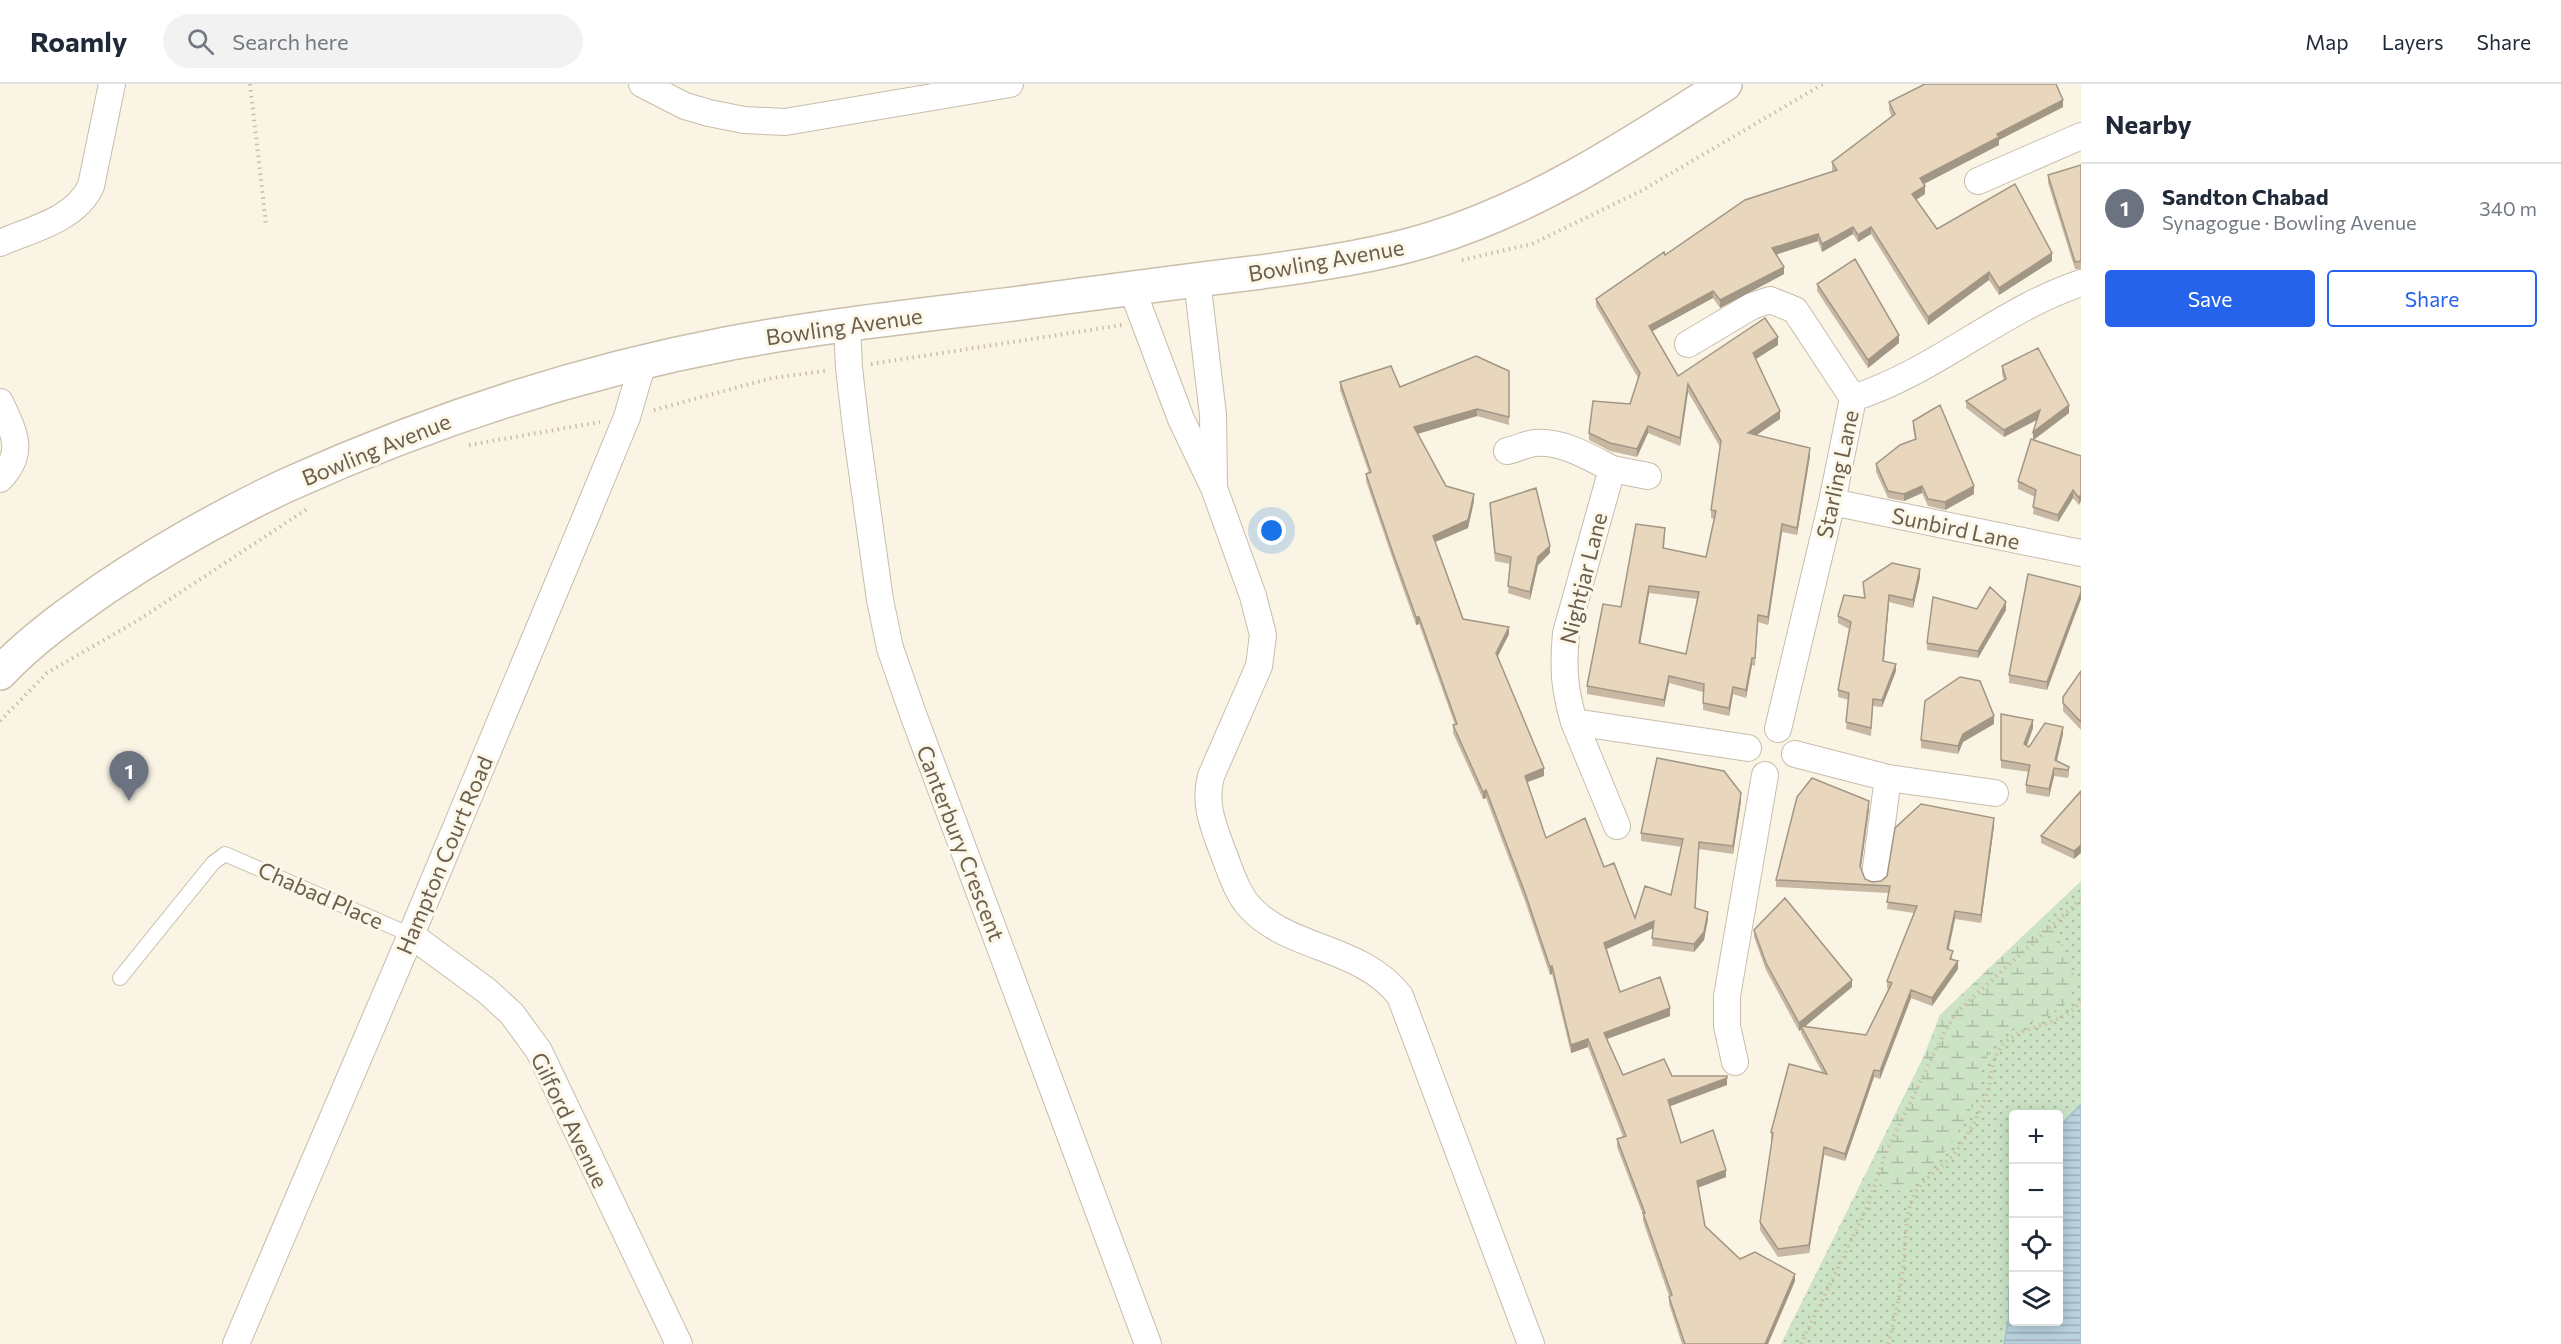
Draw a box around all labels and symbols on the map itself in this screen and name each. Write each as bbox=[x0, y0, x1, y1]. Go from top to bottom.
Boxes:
street label: Bowling Avenue bbox=[1246, 233, 1406, 287]
street label: Bowling Avenue bbox=[764, 302, 924, 350]
street label: Bowling Avenue bbox=[298, 407, 454, 491]
street label: Starling Lane bbox=[1810, 407, 1864, 541]
street label: Sunbird Lane bbox=[1890, 501, 2022, 555]
street label: Nightjar Lane bbox=[1554, 510, 1612, 646]
your location bbox=[1257, 516, 1286, 545]
street label: Canterbury Crescent bbox=[911, 741, 1011, 945]
pin: 1 bbox=[110, 752, 148, 801]
street label: Hampton Court Road bbox=[390, 752, 498, 958]
street label: Chabad Place bbox=[254, 855, 388, 935]
street label: Gilford Avenue bbox=[526, 1048, 614, 1192]

